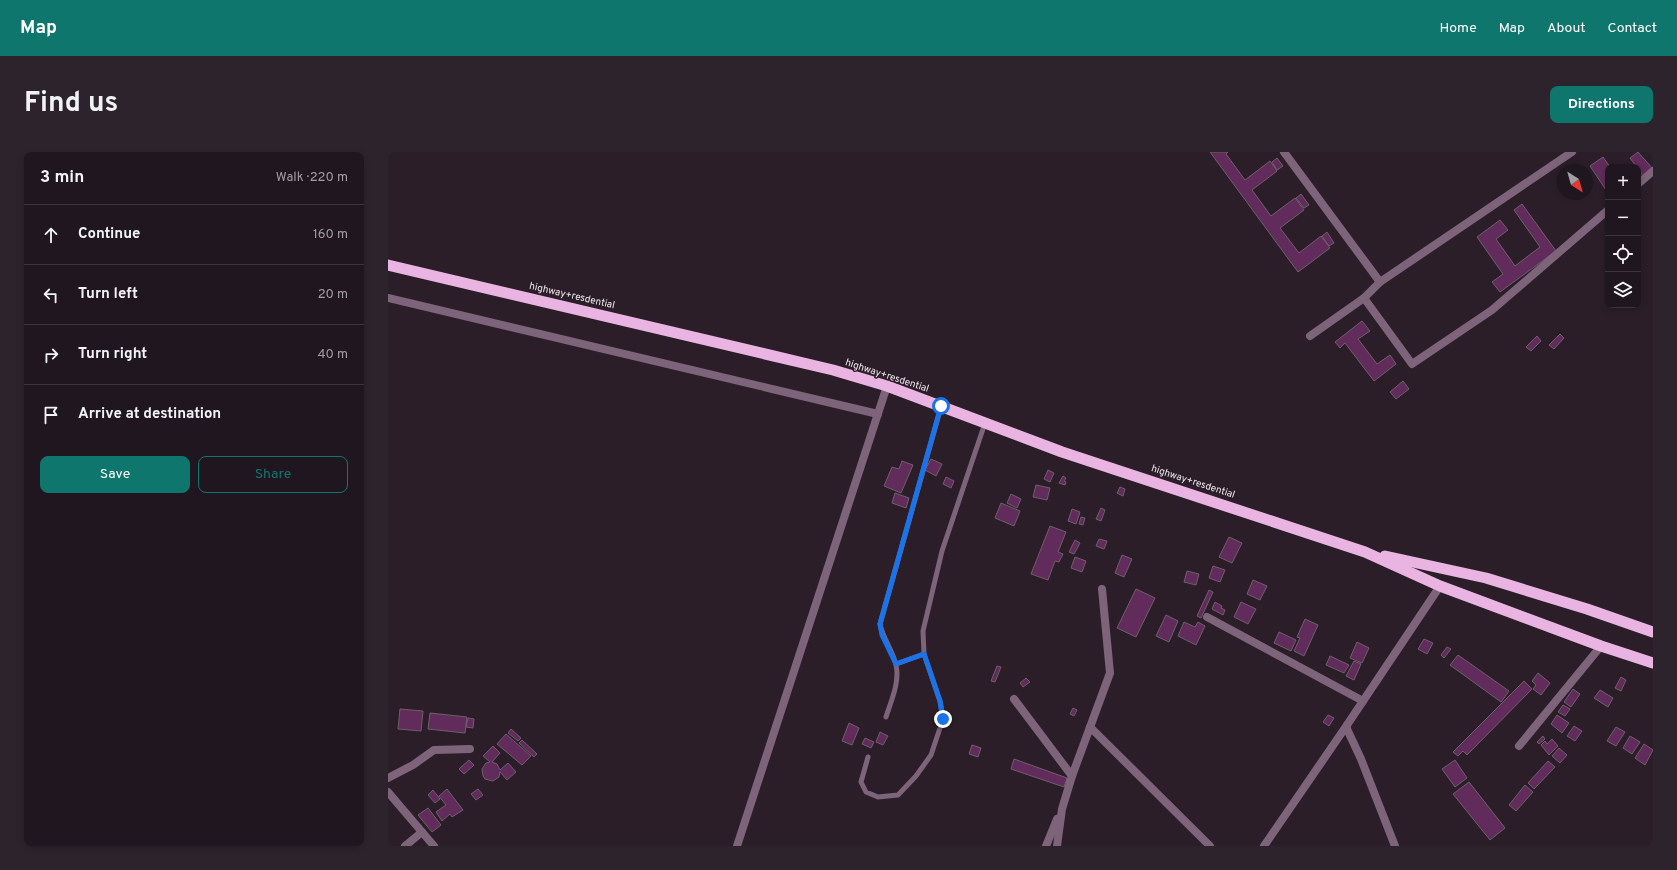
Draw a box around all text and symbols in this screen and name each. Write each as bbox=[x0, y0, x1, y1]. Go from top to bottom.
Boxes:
text: Map bbox=[20, 16, 57, 40]
text: Home bbox=[1440, 20, 1477, 37]
text: Map bbox=[1499, 20, 1525, 37]
text: About bbox=[1547, 20, 1586, 37]
text: Contact bbox=[1608, 20, 1657, 37]
text: Find us bbox=[24, 86, 118, 122]
button: Directions bbox=[1550, 86, 1653, 123]
north arrow bbox=[1557, 164, 1593, 200]
map controls bbox=[1605, 164, 1641, 308]
button: + bbox=[1605, 164, 1641, 200]
text: 3 min bbox=[40, 167, 84, 189]
text: Walk · 220 m bbox=[276, 170, 348, 186]
button: − bbox=[1605, 200, 1641, 236]
icon: ahead bbox=[40, 224, 62, 246]
text: Continue bbox=[78, 225, 140, 244]
text: 160 m bbox=[313, 227, 348, 243]
button: locate bbox=[1605, 236, 1641, 272]
button: layers bbox=[1605, 272, 1641, 308]
street label: highway+resdential bbox=[528, 280, 616, 312]
icon: left bbox=[40, 284, 62, 306]
text: Turn left bbox=[78, 285, 138, 304]
text: 20 m bbox=[318, 287, 348, 303]
icon: right bbox=[40, 344, 62, 366]
text: Turn right bbox=[78, 345, 147, 364]
text: 40 m bbox=[318, 347, 348, 363]
street label: highway+resdential bbox=[843, 356, 931, 396]
route start bbox=[932, 397, 950, 415]
icon: arrive bbox=[40, 404, 62, 426]
text: Arrive at destination bbox=[78, 405, 221, 424]
button: Save bbox=[40, 456, 190, 493]
button: Share bbox=[198, 456, 348, 493]
street label: highway+resdential bbox=[1149, 462, 1237, 502]
route end bbox=[934, 710, 952, 728]

